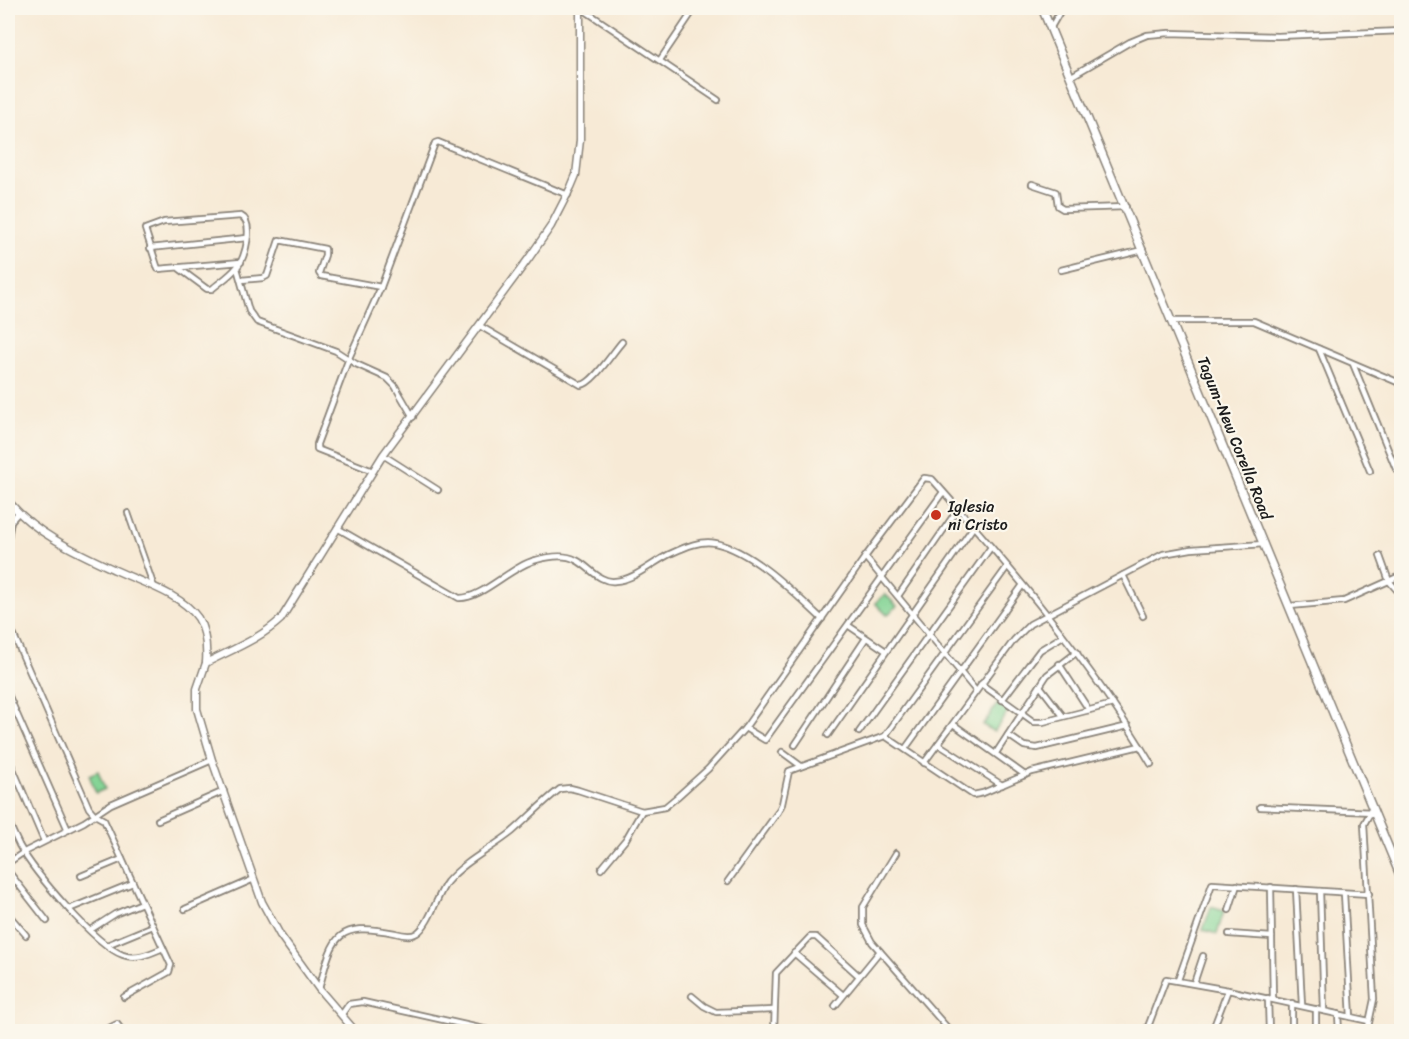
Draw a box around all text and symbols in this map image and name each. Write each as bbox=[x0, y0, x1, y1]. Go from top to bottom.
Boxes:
street label: Tagum-New Corella Road bbox=[1189, 352, 1282, 526]
place label: Iglesia ni Cristo bbox=[947, 492, 1008, 539]
marker: Iglesia ni Cristo bbox=[929, 508, 943, 522]

